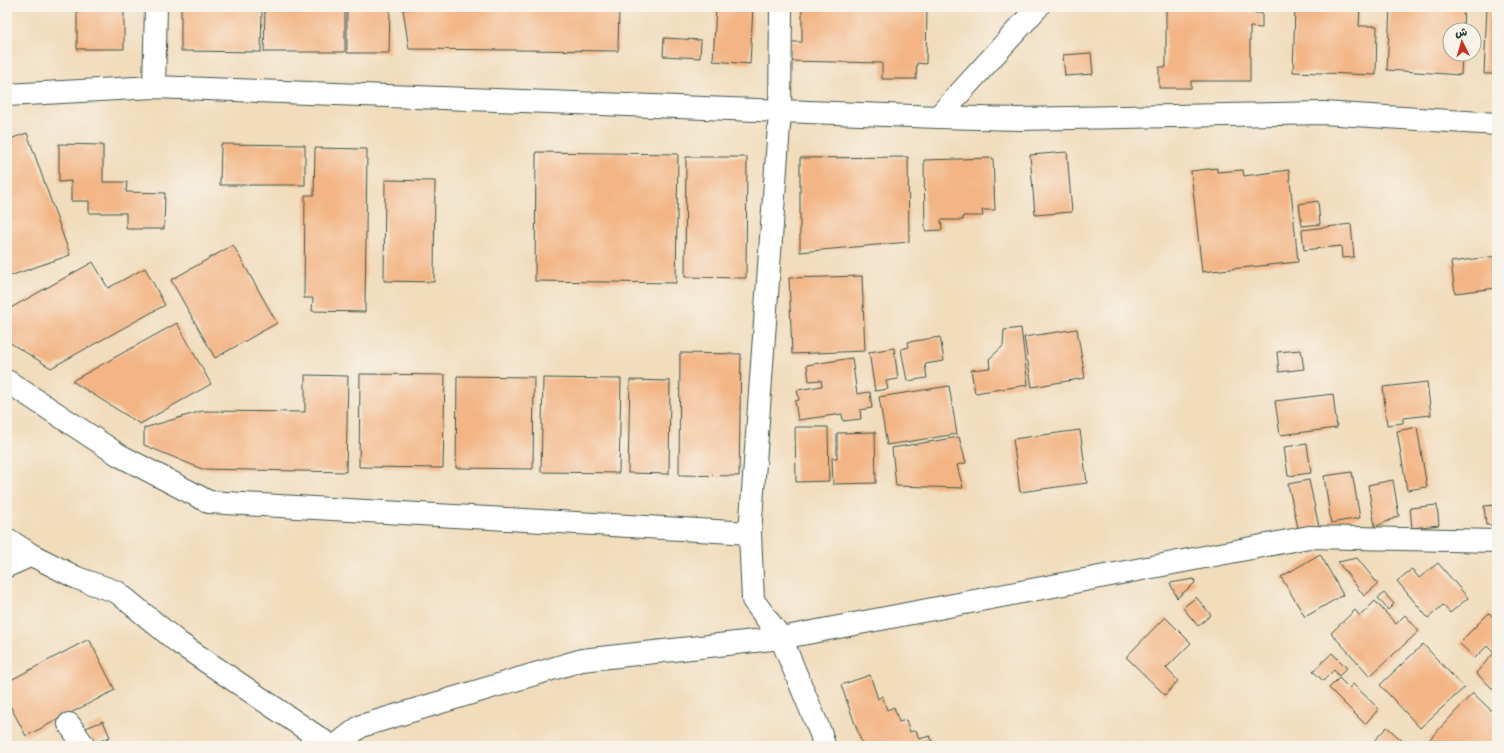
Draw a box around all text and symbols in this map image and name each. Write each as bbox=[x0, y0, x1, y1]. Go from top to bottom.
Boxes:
north arrow bbox=[1442, 22, 1482, 62]
text: ش bbox=[1454, 24, 1468, 40]

